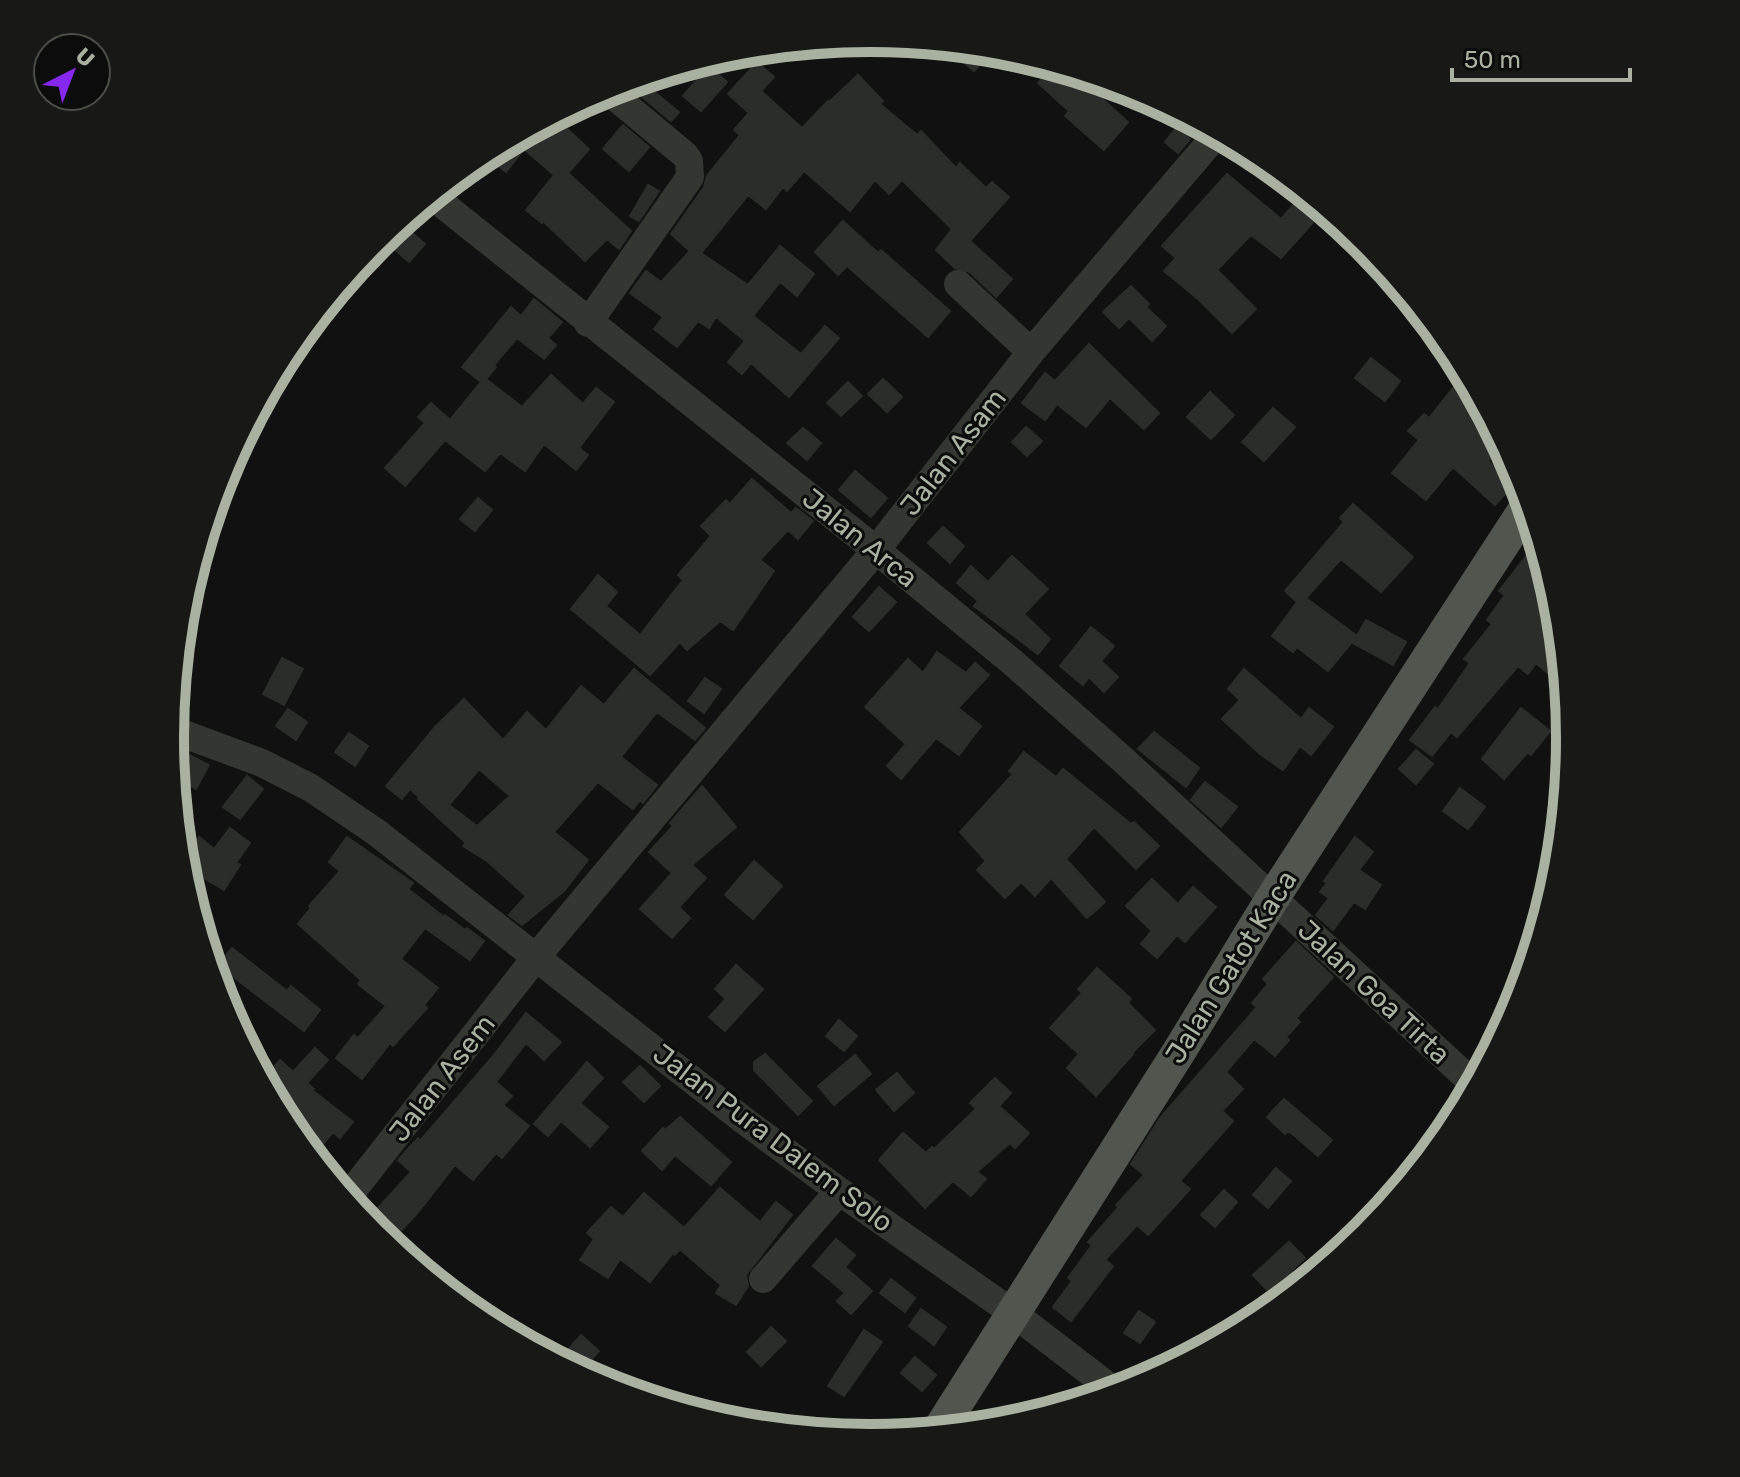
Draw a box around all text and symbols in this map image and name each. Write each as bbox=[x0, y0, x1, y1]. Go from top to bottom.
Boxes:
north arrow bbox=[32, 32, 112, 112]
scale bar bbox=[1452, 32, 1630, 82]
text: U bbox=[70, 42, 100, 73]
text: 50 m bbox=[1464, 46, 1521, 74]
street label: Jalan Asam bbox=[893, 382, 1013, 522]
street label: Jalan Arca bbox=[796, 482, 924, 594]
street label: Jalan Gatot Kaca bbox=[1158, 864, 1304, 1070]
street label: Jalan Goa Tirta bbox=[1291, 913, 1457, 1071]
street label: Jalan Asem bbox=[382, 1008, 502, 1148]
street label: Jalan Pura Dalem Solo bbox=[646, 1037, 900, 1239]

